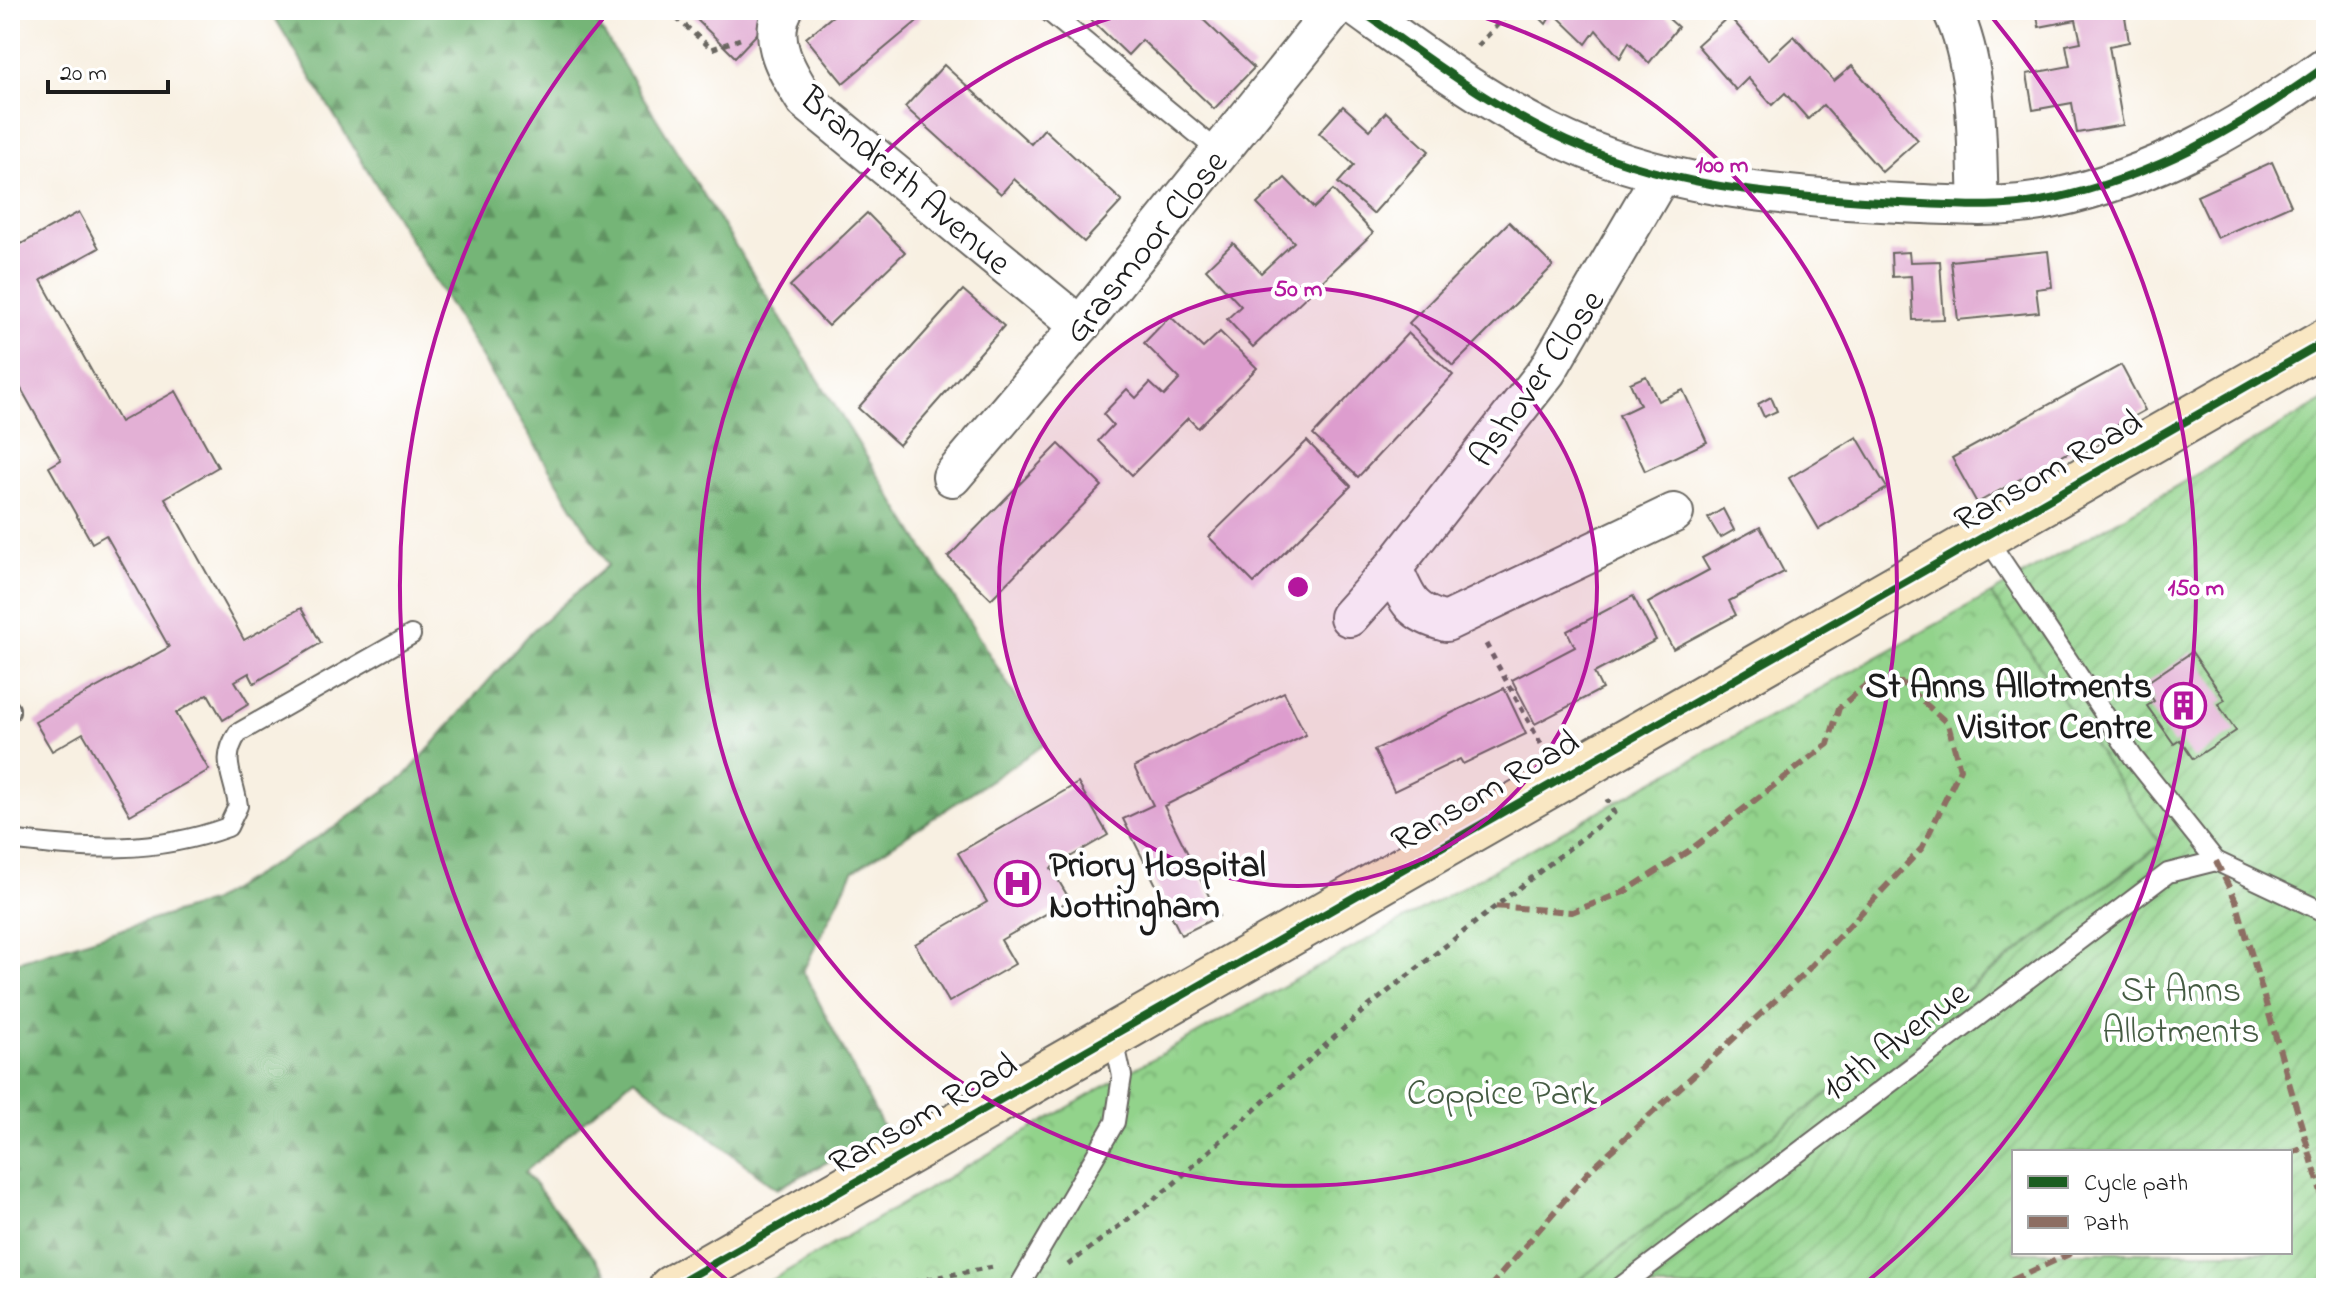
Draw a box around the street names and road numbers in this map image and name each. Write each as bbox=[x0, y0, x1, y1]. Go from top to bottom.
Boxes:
street label: Brandreth Avenue bbox=[786, 75, 1022, 290]
street label: Grasmoor Close bbox=[1053, 139, 1243, 356]
street label: Ashover Close bbox=[1458, 279, 1620, 479]
street label: Ransom Road bbox=[1945, 398, 2153, 548]
street label: Ransom Road bbox=[1382, 718, 1590, 868]
street label: 10th Avenue bbox=[1812, 969, 1982, 1116]
street label: Ransom Road bbox=[820, 1041, 1028, 1191]

